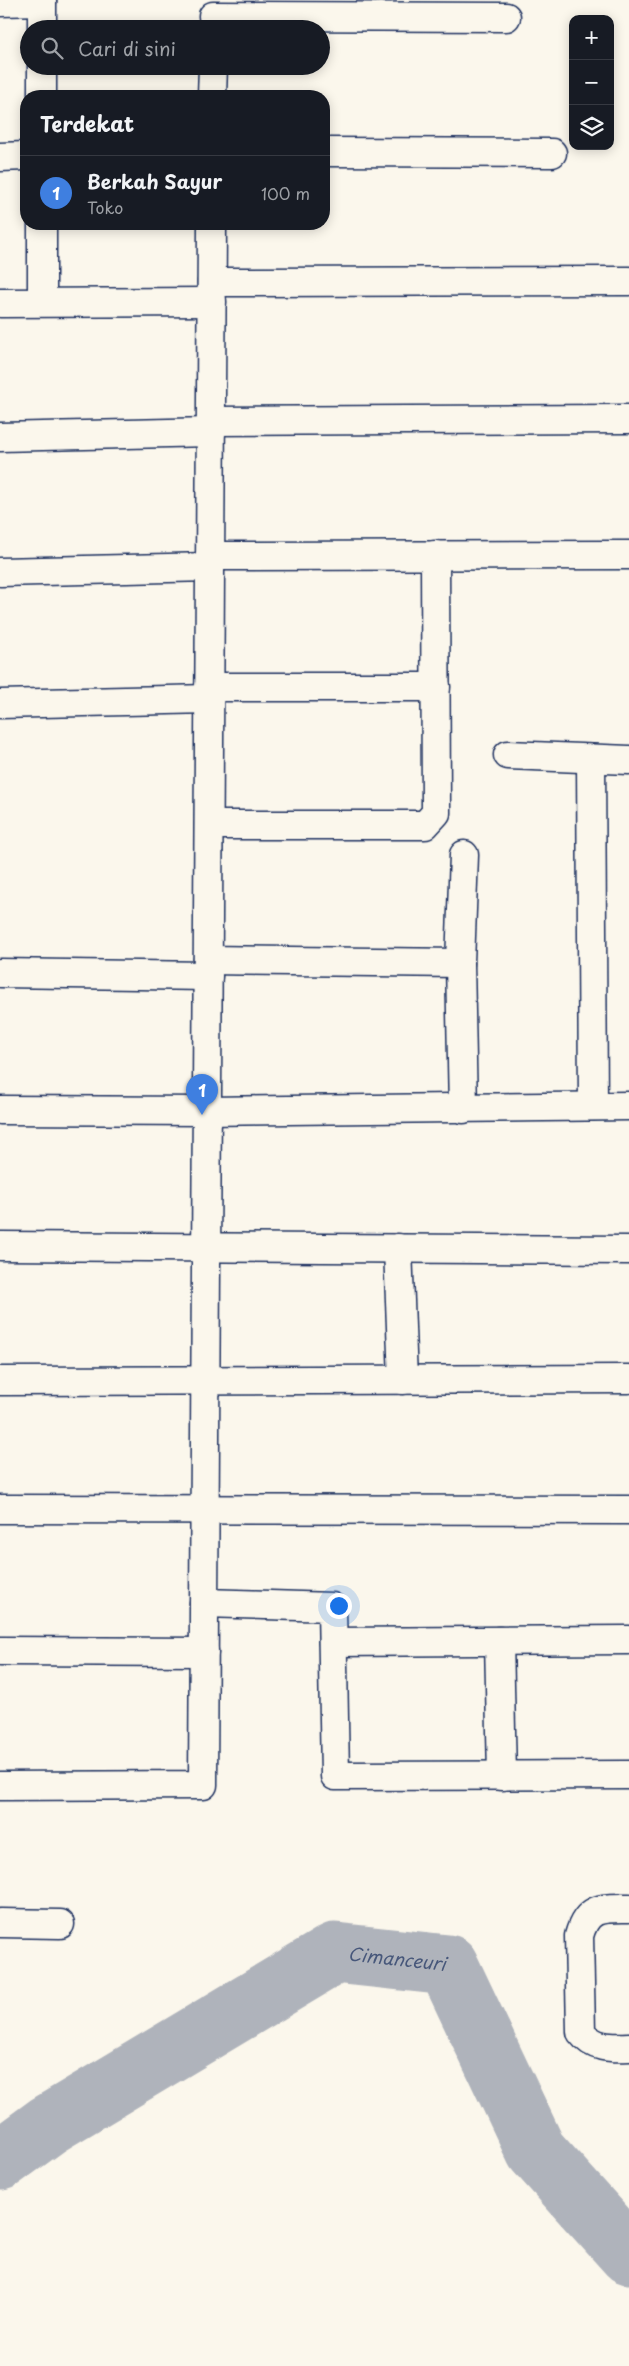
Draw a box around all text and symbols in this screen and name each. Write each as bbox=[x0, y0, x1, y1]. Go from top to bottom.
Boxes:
map controls bbox=[569, 15, 614, 150]
button: + bbox=[569, 15, 614, 60]
search box bbox=[20, 20, 330, 75]
icon: search bbox=[38, 34, 66, 62]
text: Cari di sini bbox=[78, 34, 176, 62]
button: − bbox=[569, 60, 614, 105]
button: layers bbox=[569, 105, 614, 150]
text: Terdekat bbox=[40, 107, 134, 139]
text: Berkah Sayur bbox=[87, 167, 222, 195]
text: 1 bbox=[52, 181, 60, 205]
text: 100 m bbox=[261, 181, 310, 205]
text: Toko bbox=[87, 195, 123, 219]
pin: 1 bbox=[186, 1074, 218, 1115]
your location bbox=[326, 1593, 352, 1619]
water label: Cimanceuri bbox=[347, 1939, 450, 1977]

